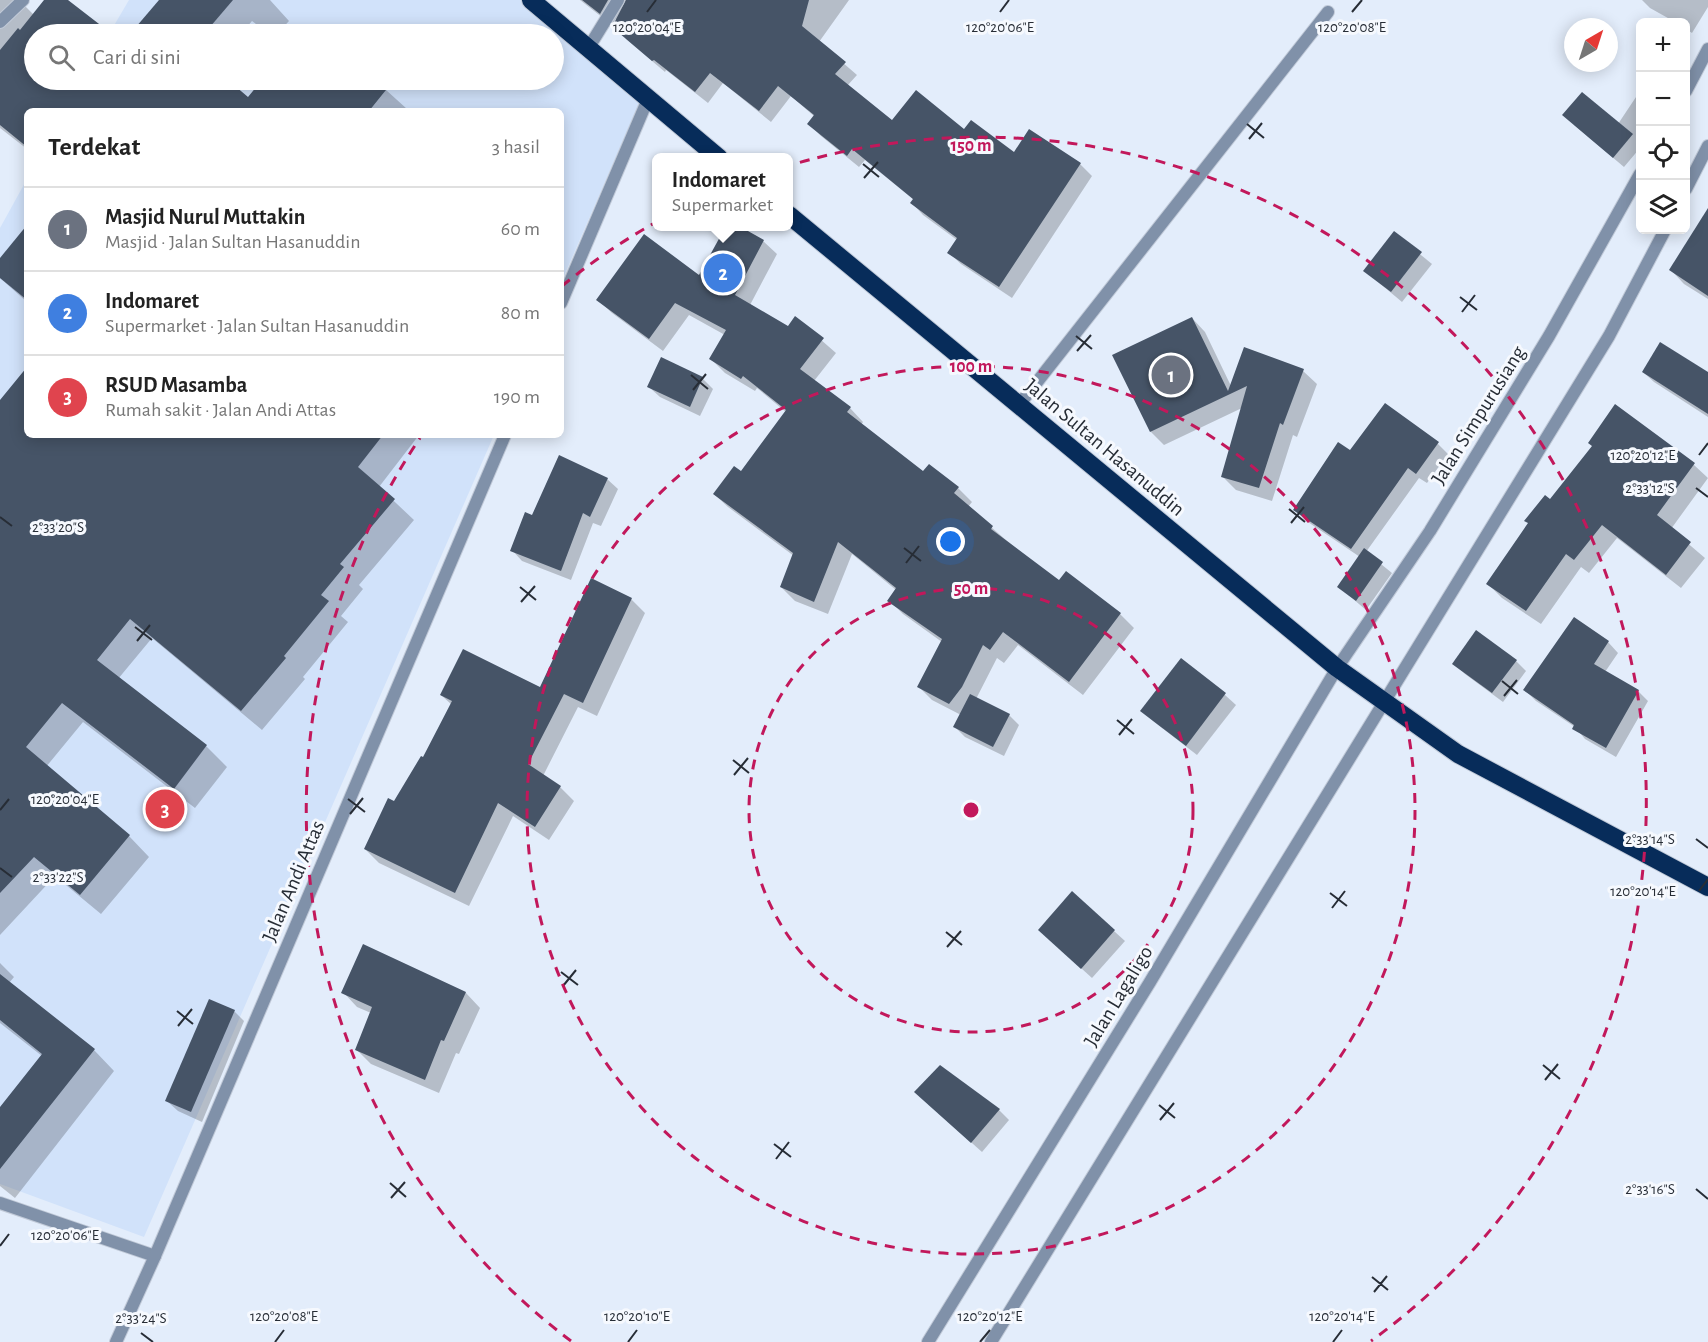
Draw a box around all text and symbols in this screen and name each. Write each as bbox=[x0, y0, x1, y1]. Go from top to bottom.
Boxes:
north arrow bbox=[1564, 18, 1618, 72]
map controls bbox=[1636, 18, 1690, 234]
button: + bbox=[1636, 18, 1690, 72]
text: 120°20'04"E bbox=[613, 20, 681, 35]
text: 120°20'06"E bbox=[966, 20, 1034, 35]
text: 120°20'08"E bbox=[1318, 20, 1386, 35]
search box bbox=[24, 24, 564, 90]
icon: search bbox=[45, 41, 78, 74]
text: Cari di sini bbox=[93, 46, 181, 68]
button: − bbox=[1636, 72, 1690, 126]
button: locate bbox=[1636, 126, 1690, 180]
text: Terdekat bbox=[48, 134, 140, 160]
text: 3 hasil bbox=[492, 137, 540, 157]
text: 150 m bbox=[951, 137, 991, 155]
popup bbox=[652, 153, 793, 231]
text: Indomaret bbox=[672, 169, 766, 191]
button: layers bbox=[1636, 180, 1690, 234]
text: Supermarket bbox=[672, 195, 773, 215]
text: Masjid Nurul Muttakin bbox=[105, 206, 305, 228]
text: 1 bbox=[64, 219, 71, 239]
text: 60 m bbox=[501, 219, 540, 239]
text: Masjid · Jalan Sultan Hasanuddin bbox=[105, 232, 361, 252]
pin: 2 bbox=[704, 250, 742, 296]
text: Indomaret bbox=[105, 290, 199, 312]
text: 2 bbox=[63, 303, 72, 323]
text: 80 m bbox=[501, 303, 540, 323]
text: Supermarket · Jalan Sultan Hasanuddin bbox=[105, 316, 409, 336]
street label: Jalan Simpurusiang bbox=[1427, 342, 1530, 488]
pin: 1 bbox=[1152, 352, 1190, 398]
text: 100 m bbox=[950, 358, 992, 376]
text: RSUD Masamba bbox=[105, 374, 247, 396]
street label: Jalan Sultan Hasanuddin bbox=[1021, 375, 1188, 520]
text: 3 bbox=[63, 387, 72, 407]
text: 190 m bbox=[494, 387, 540, 407]
text: Rumah sakit · Jalan Andi Attas bbox=[105, 400, 336, 420]
text: 120°20'12"E bbox=[1611, 448, 1675, 463]
text: 2°33'12"S bbox=[1625, 481, 1675, 496]
text: 2°33'20"S bbox=[32, 520, 84, 535]
your location bbox=[936, 527, 965, 556]
text: 50 m bbox=[954, 580, 988, 598]
pin: 3 bbox=[146, 786, 184, 832]
text: 120°20'04"E bbox=[31, 792, 99, 807]
centre of rings bbox=[961, 800, 981, 820]
street label: Jalan Andi Attas bbox=[258, 817, 328, 945]
text: 2°33'14"S bbox=[1625, 832, 1675, 847]
text: 2°33'22"S bbox=[32, 870, 84, 885]
text: 120°20'14"E bbox=[1610, 884, 1676, 899]
street label: Jalan Lagaligo bbox=[1080, 942, 1157, 1050]
text: 2°33'16"S bbox=[1625, 1182, 1675, 1197]
text: 120°20'06"E bbox=[31, 1228, 99, 1243]
text: 120°20'08"E bbox=[250, 1309, 318, 1324]
text: 120°20'10"E bbox=[604, 1309, 670, 1324]
text: 120°20'12"E bbox=[958, 1309, 1022, 1324]
text: 120°20'14"E bbox=[1309, 1309, 1375, 1324]
text: 2°33'24"S bbox=[115, 1311, 167, 1326]

